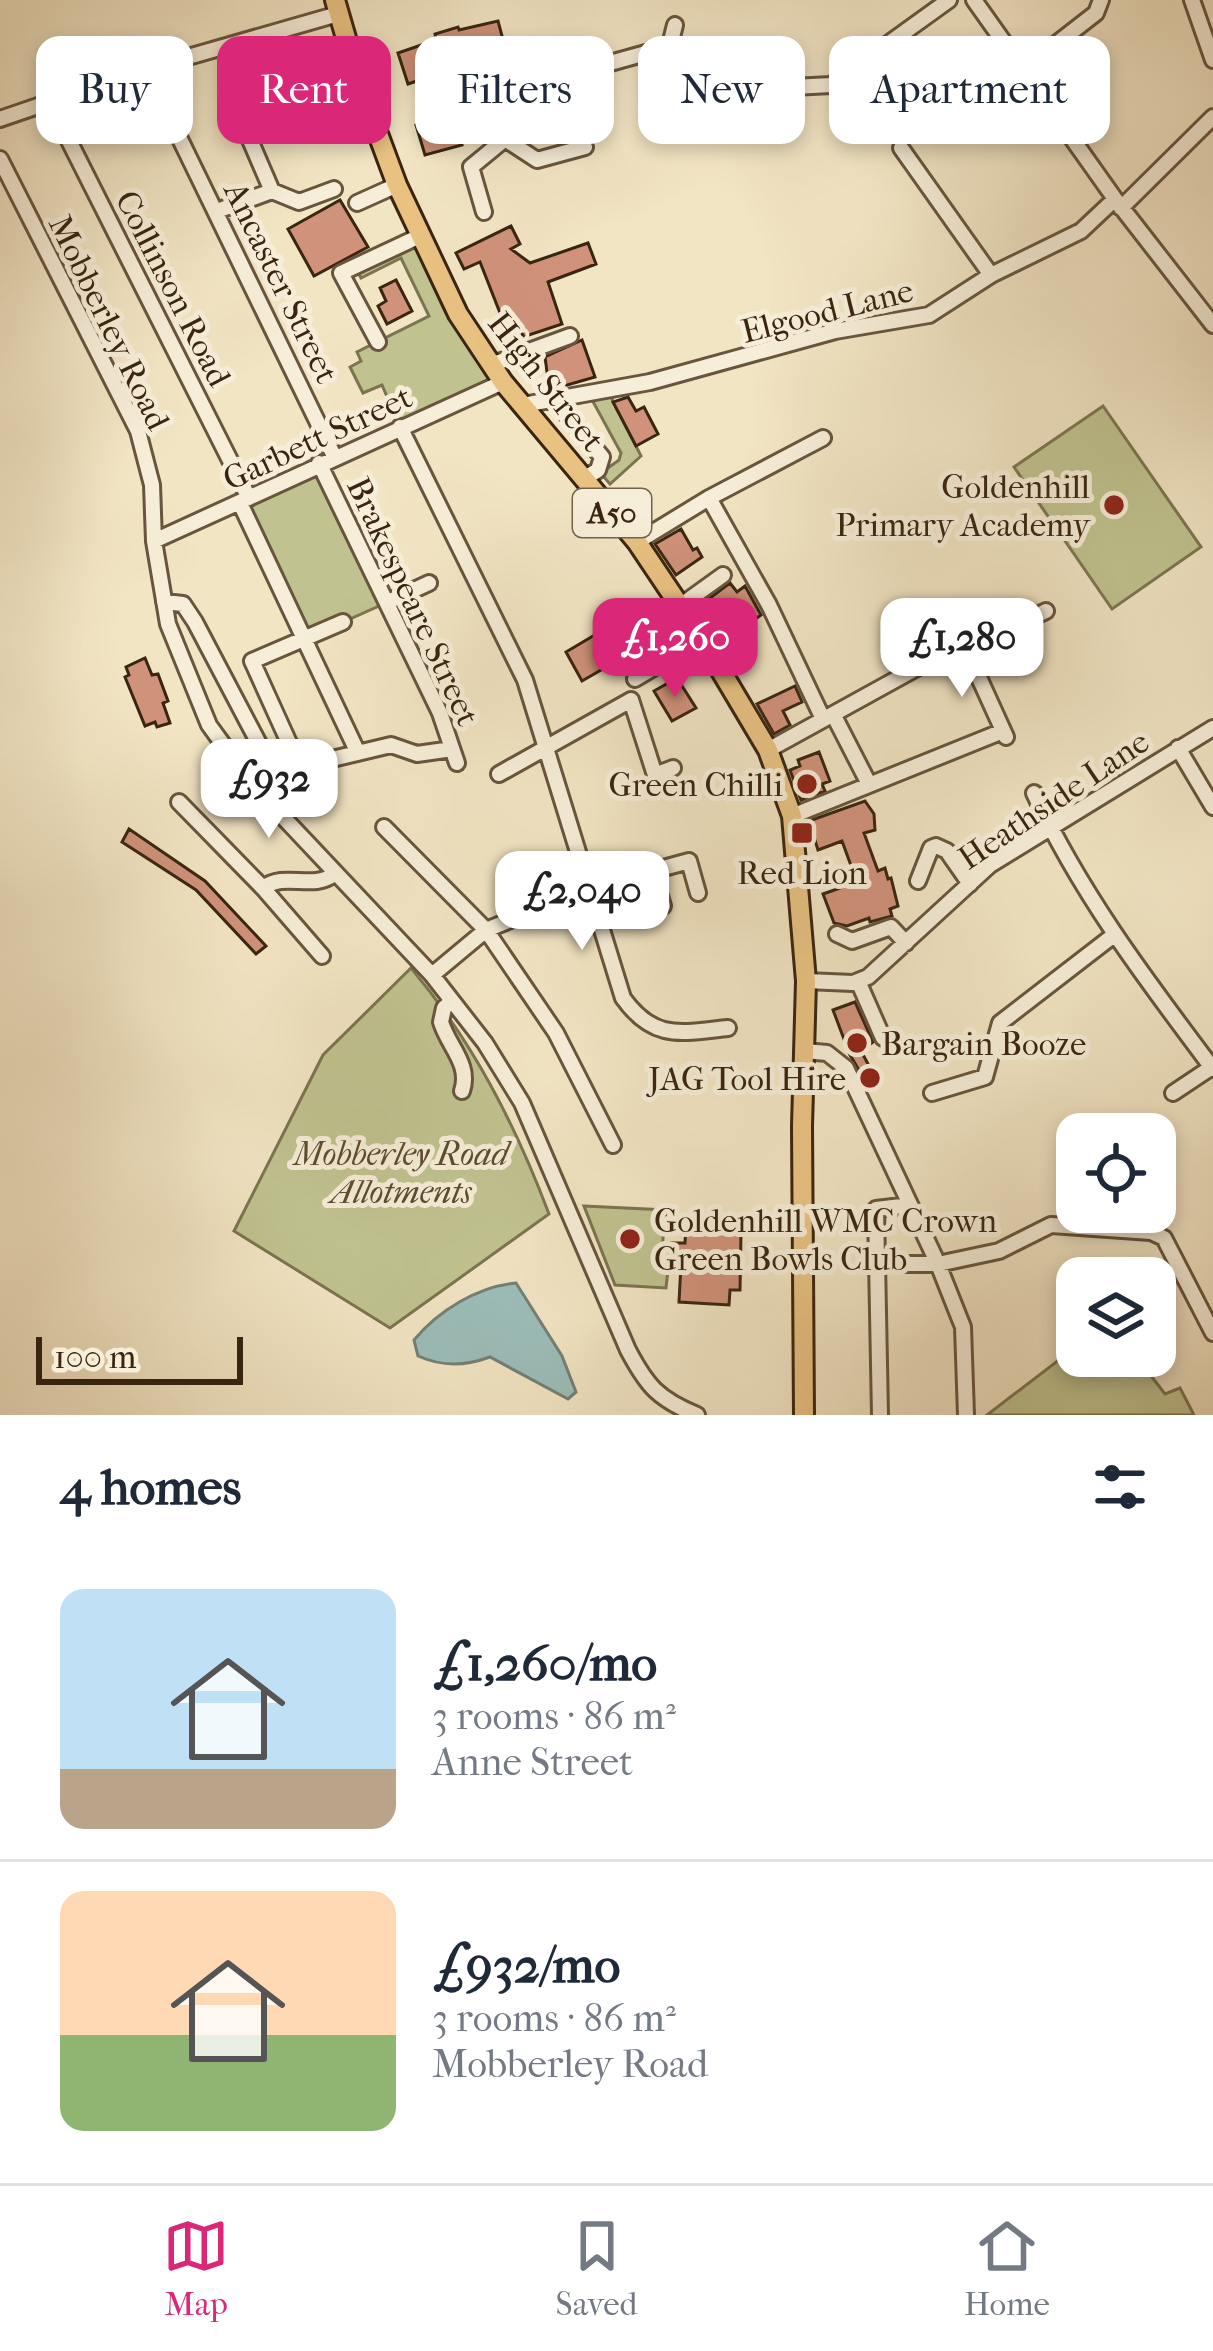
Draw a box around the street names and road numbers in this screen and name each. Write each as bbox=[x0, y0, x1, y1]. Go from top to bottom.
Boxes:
street label: Ancaster Street bbox=[214, 174, 346, 390]
street label: Collinson Road bbox=[107, 184, 239, 394]
street label: Mobberley Road bbox=[40, 209, 178, 437]
street label: Elgood Lane bbox=[737, 271, 917, 352]
street label: High Street bbox=[479, 304, 612, 460]
street label: Garbett Street bbox=[217, 377, 419, 499]
street label: Brakespeare Street bbox=[338, 471, 487, 732]
road number: A50 bbox=[573, 489, 651, 537]
street label: Heathside Lane bbox=[951, 722, 1156, 878]

